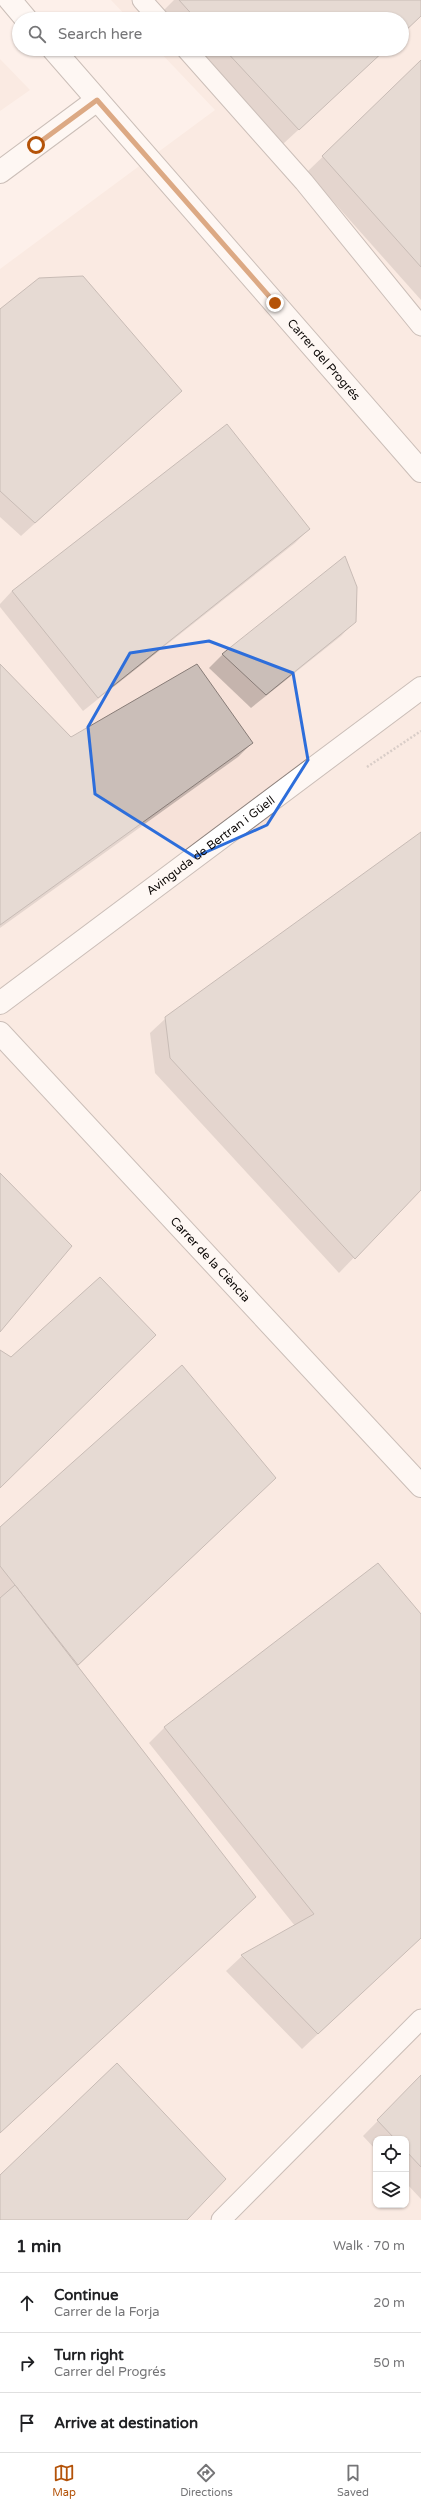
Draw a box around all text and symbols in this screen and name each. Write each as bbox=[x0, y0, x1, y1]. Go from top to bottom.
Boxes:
search box bbox=[12, 12, 409, 56]
icon: search bbox=[26, 23, 48, 45]
text: Search here bbox=[58, 25, 142, 43]
route start bbox=[27, 136, 45, 154]
route end bbox=[266, 294, 284, 312]
street label: Carrer del Progrés bbox=[285, 316, 363, 403]
street label: Avinguda de Bertran i Güell bbox=[144, 793, 277, 898]
street label: Carrer de la Ciència bbox=[168, 1214, 253, 1305]
map controls bbox=[373, 2136, 409, 2208]
button: locate bbox=[373, 2136, 409, 2172]
button: layers bbox=[373, 2172, 409, 2208]
text: 1 min bbox=[16, 2236, 61, 2257]
text: Walk · 70 m bbox=[333, 2238, 405, 2254]
text: Continue bbox=[54, 2286, 118, 2304]
icon: ahead bbox=[16, 2292, 38, 2314]
text: 20 m bbox=[373, 2295, 405, 2311]
text: Carrer de la Forja bbox=[54, 2304, 160, 2320]
text: Turn right bbox=[54, 2346, 124, 2364]
icon: right bbox=[16, 2352, 38, 2374]
text: 50 m bbox=[373, 2355, 405, 2371]
text: Carrer del Progrés bbox=[54, 2364, 166, 2380]
icon: arrive bbox=[16, 2412, 38, 2434]
text: Arrive at destination bbox=[54, 2414, 198, 2432]
tab: Map bbox=[52, 2462, 76, 2499]
tab: Directions bbox=[180, 2462, 233, 2499]
tab: Saved bbox=[337, 2462, 369, 2499]

